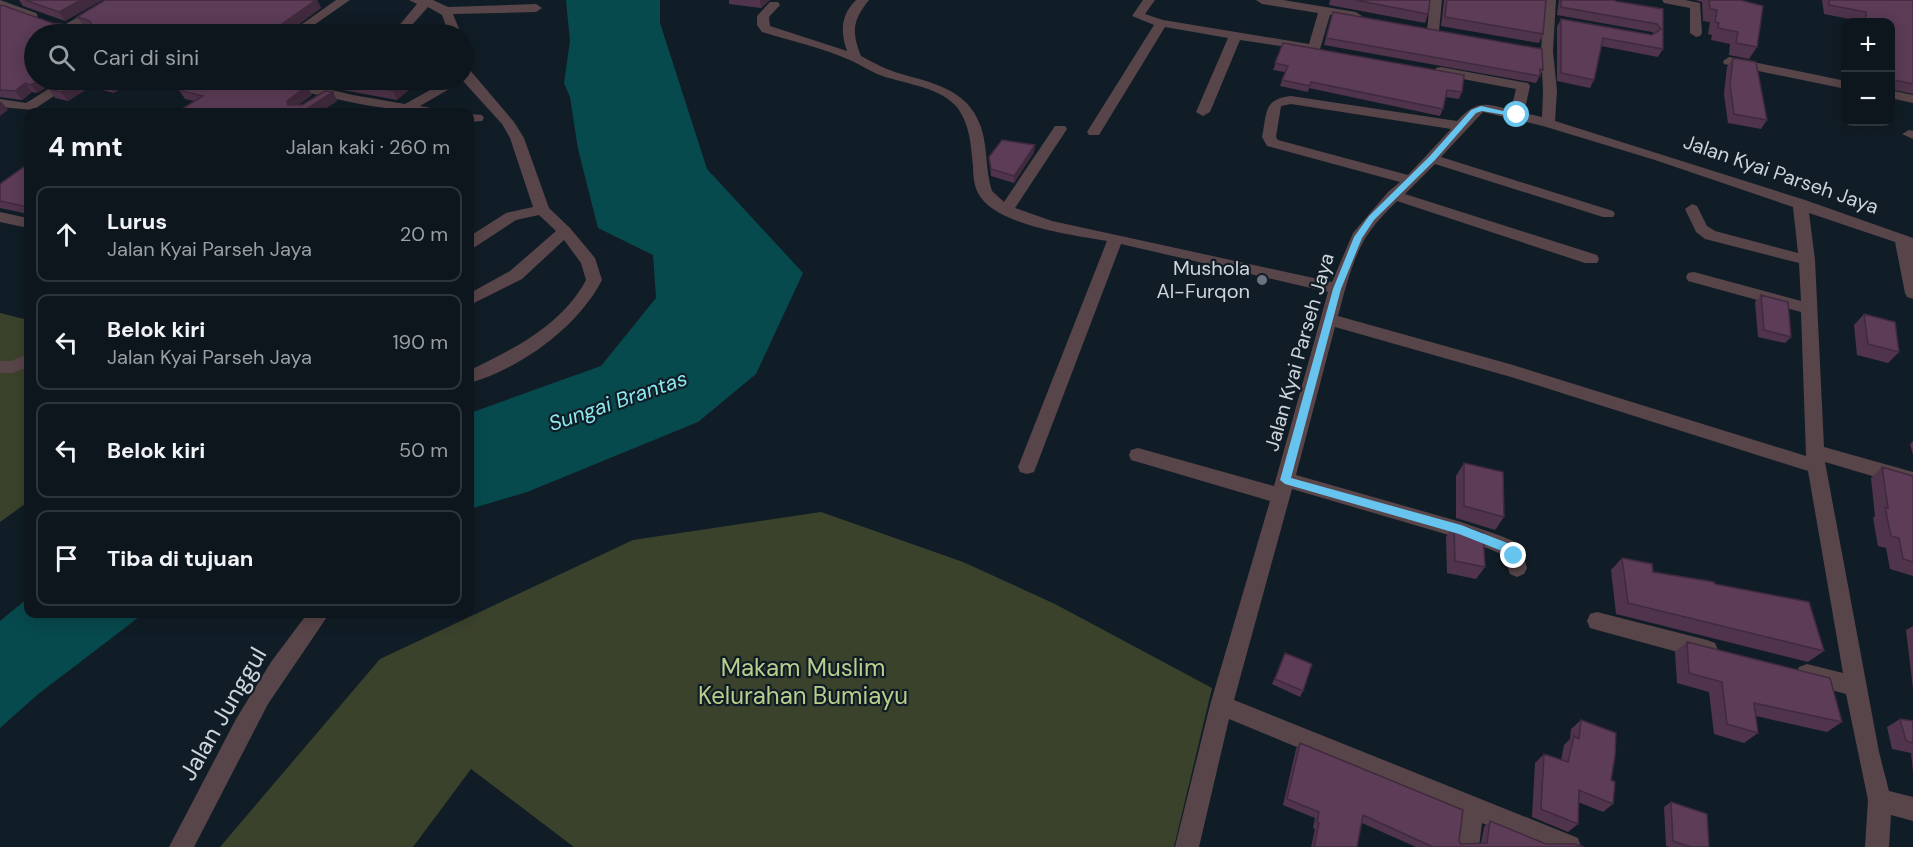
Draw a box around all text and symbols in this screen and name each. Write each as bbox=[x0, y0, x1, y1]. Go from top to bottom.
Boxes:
map controls bbox=[1841, 18, 1895, 126]
button: + bbox=[1841, 18, 1895, 72]
search box bbox=[24, 24, 474, 90]
icon: search bbox=[45, 41, 78, 74]
text: Cari di sini bbox=[93, 43, 199, 72]
button: − bbox=[1841, 72, 1895, 126]
route start bbox=[1503, 101, 1529, 127]
street label: Jalan Kyai Parseh Jaya bbox=[1680, 128, 1882, 220]
text: 4 mnt bbox=[48, 130, 123, 164]
text: Jalan kaki · 260 m bbox=[286, 134, 450, 160]
text: Lurus bbox=[107, 207, 167, 236]
icon: ahead bbox=[50, 218, 83, 251]
text: 20 m bbox=[400, 221, 448, 247]
text: Jalan Kyai Parseh Jaya bbox=[107, 236, 312, 262]
street label: Jalan Kyai Parseh Jaya bbox=[1258, 250, 1340, 454]
place label: Mushola Al-Furqon bbox=[1156, 255, 1250, 304]
marker: Mushola Al-Furqon bbox=[1255, 273, 1269, 287]
text: Belok kiri bbox=[107, 315, 205, 344]
icon: left bbox=[50, 326, 83, 359]
text: 190 m bbox=[392, 329, 448, 355]
text: Jalan Kyai Parseh Jaya bbox=[107, 344, 312, 370]
water label: Sungai Brantas bbox=[545, 364, 691, 438]
icon: left bbox=[50, 434, 83, 467]
text: Belok kiri bbox=[107, 436, 205, 465]
text: 50 m bbox=[399, 437, 448, 463]
icon: arrive bbox=[50, 542, 83, 575]
route end bbox=[1500, 542, 1526, 568]
text: Tiba di tujuan bbox=[107, 544, 253, 573]
street label: Jalan Junggul bbox=[172, 641, 273, 786]
park label: Makam Muslim Kelurahan Bumiayu bbox=[698, 652, 908, 711]

